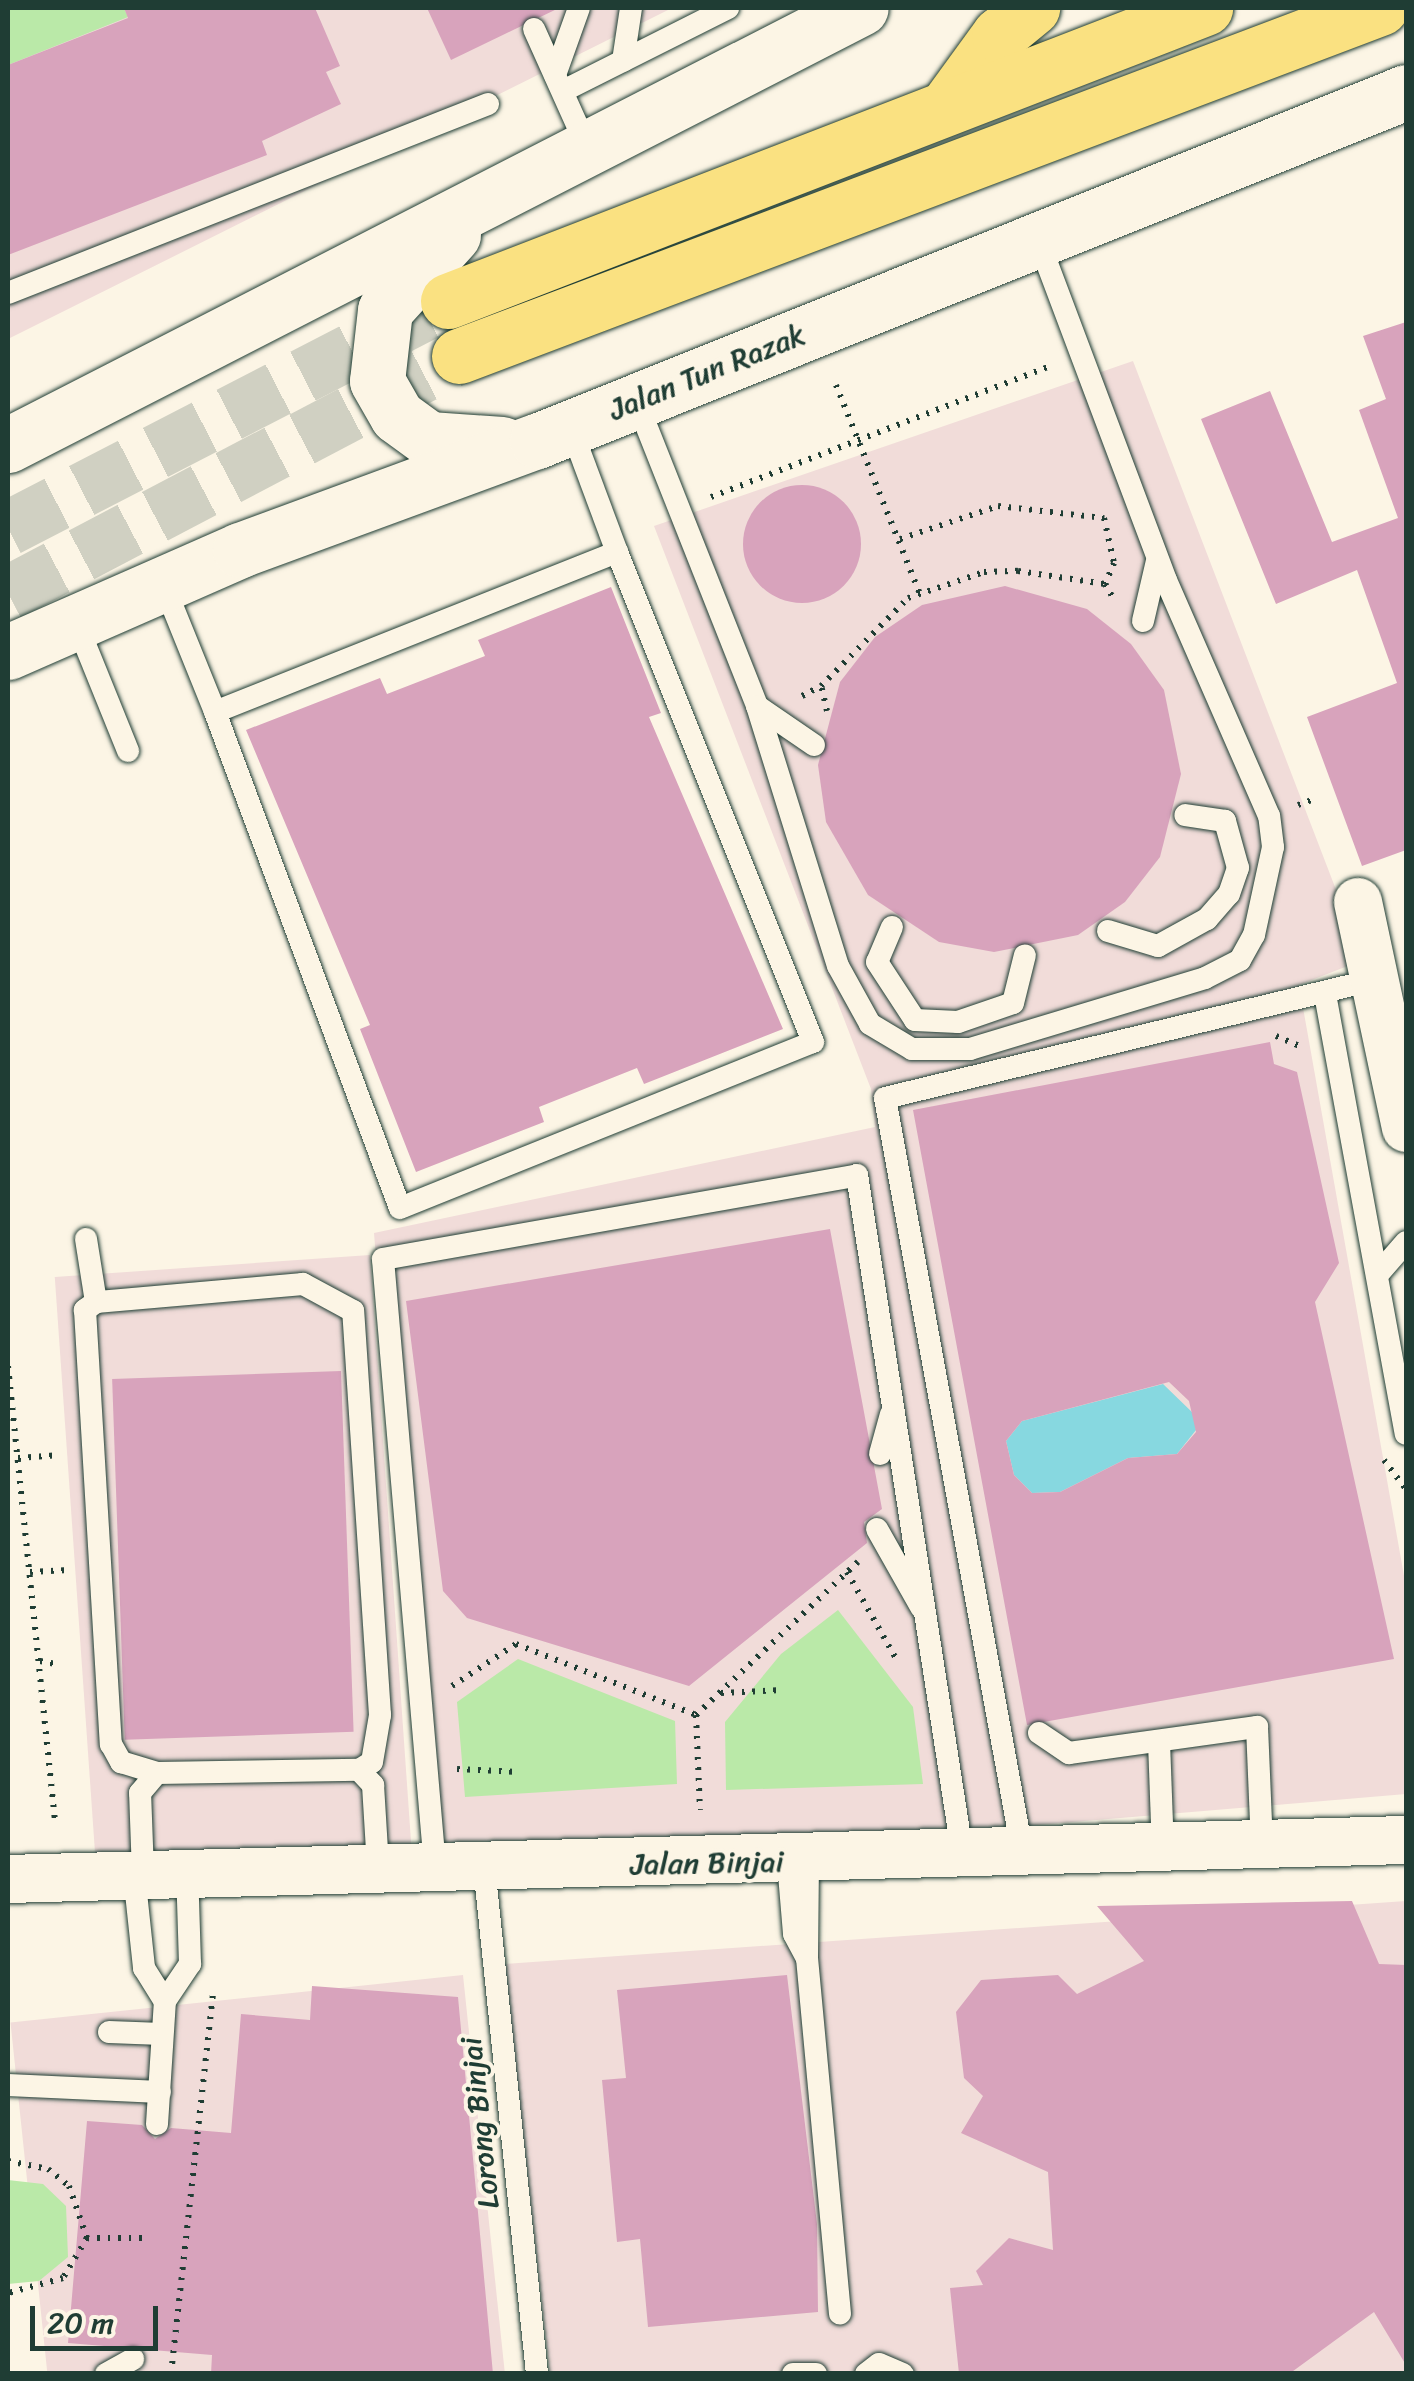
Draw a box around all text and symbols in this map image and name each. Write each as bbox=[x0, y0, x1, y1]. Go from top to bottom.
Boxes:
street label: Jalan Tun Razak bbox=[603, 316, 811, 428]
street label: Jalan Binjai bbox=[630, 1844, 784, 1882]
street label: Lorong Binjai bbox=[453, 2035, 507, 2211]
scale bar bbox=[35, 2286, 162, 2348]
text: 20 m bbox=[47, 2296, 114, 2350]

